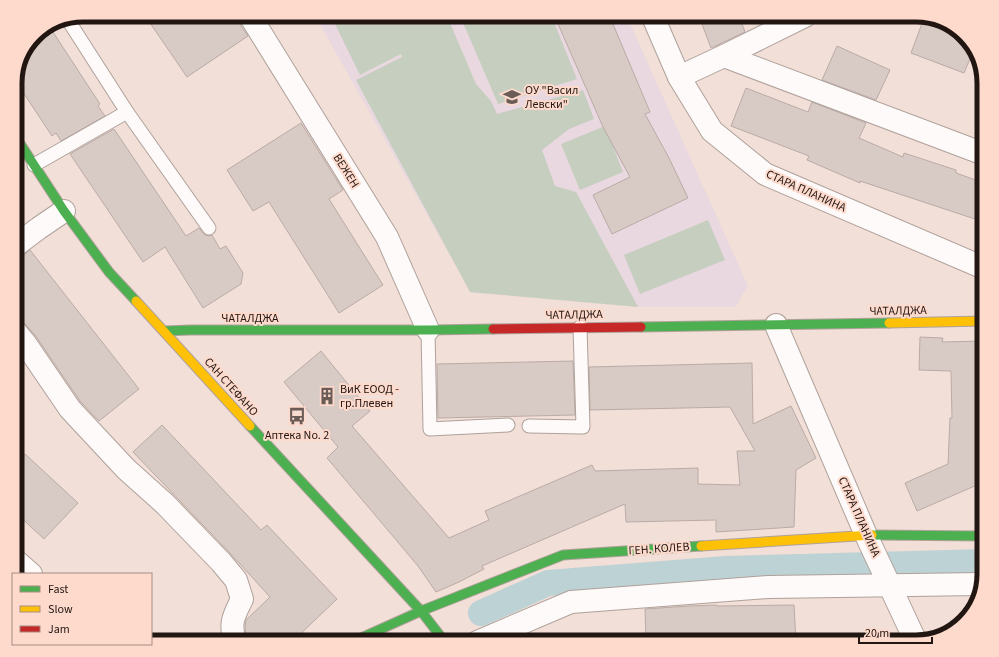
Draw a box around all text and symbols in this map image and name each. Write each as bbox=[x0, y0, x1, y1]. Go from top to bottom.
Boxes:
place label: ОУ "Васил Левски" bbox=[525, 82, 578, 113]
school or university icon: ОУ "Васил Левски" bbox=[502, 87, 522, 107]
street label: ВЕЖЕН bbox=[329, 151, 363, 191]
street label: СТАРА ПЛАНИНА bbox=[763, 166, 849, 216]
street label: ЧАТАЛДЖА bbox=[869, 302, 927, 320]
street label: ЧАТАЛДЖА bbox=[545, 306, 603, 324]
street label: ЧАТАЛДЖА bbox=[221, 310, 279, 327]
street label: САН СТЕФАНО bbox=[200, 354, 262, 420]
place label: ВиК ЕООД - гр.Плевен bbox=[340, 381, 399, 412]
building icon: ВиК ЕООД - гр.Плевен bbox=[317, 386, 337, 406]
bus stop icon: Аптека No. 2 bbox=[287, 406, 307, 426]
place label: Аптека No. 2 bbox=[265, 427, 329, 444]
street label: СТАРА ПЛАНИНА bbox=[834, 474, 884, 560]
street label: ГЕН. КОЛЕВ bbox=[628, 538, 690, 560]
legend bbox=[12, 573, 152, 645]
text: Fast bbox=[48, 581, 68, 598]
text: Slow bbox=[48, 601, 73, 618]
scale bar bbox=[859, 619, 932, 645]
text: Jam bbox=[48, 621, 70, 638]
text: 20 m bbox=[865, 625, 889, 642]

